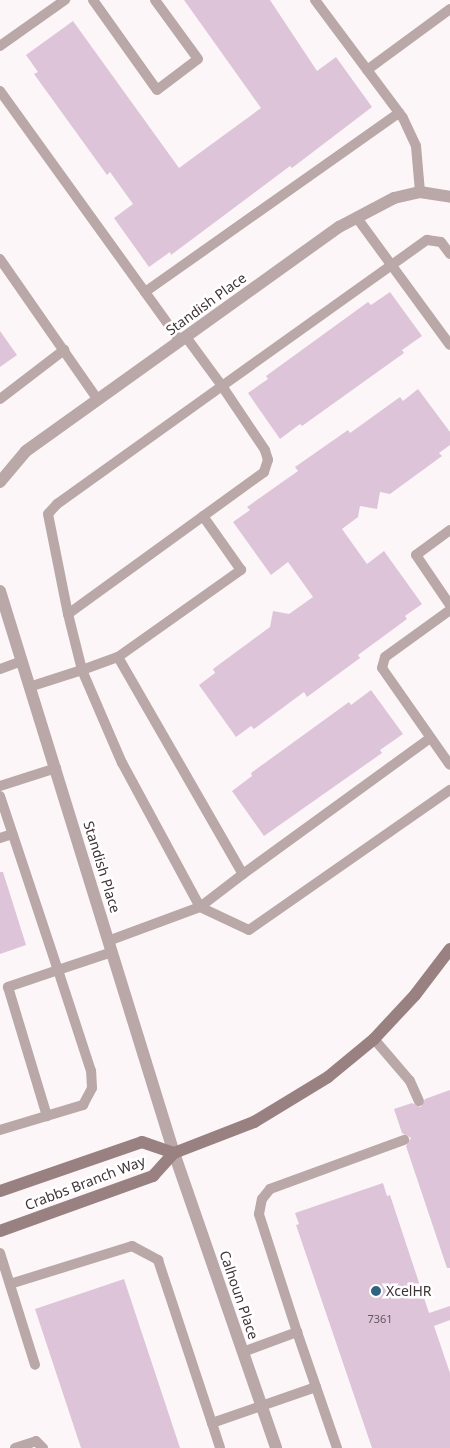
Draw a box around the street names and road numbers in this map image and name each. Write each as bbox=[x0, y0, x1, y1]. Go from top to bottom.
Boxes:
street label: Standish Place bbox=[163, 269, 249, 339]
street label: Standish Place bbox=[80, 819, 124, 915]
street label: Crabbs Branch Way bbox=[22, 1152, 148, 1214]
street label: Calhoun Place bbox=[216, 1248, 262, 1342]

